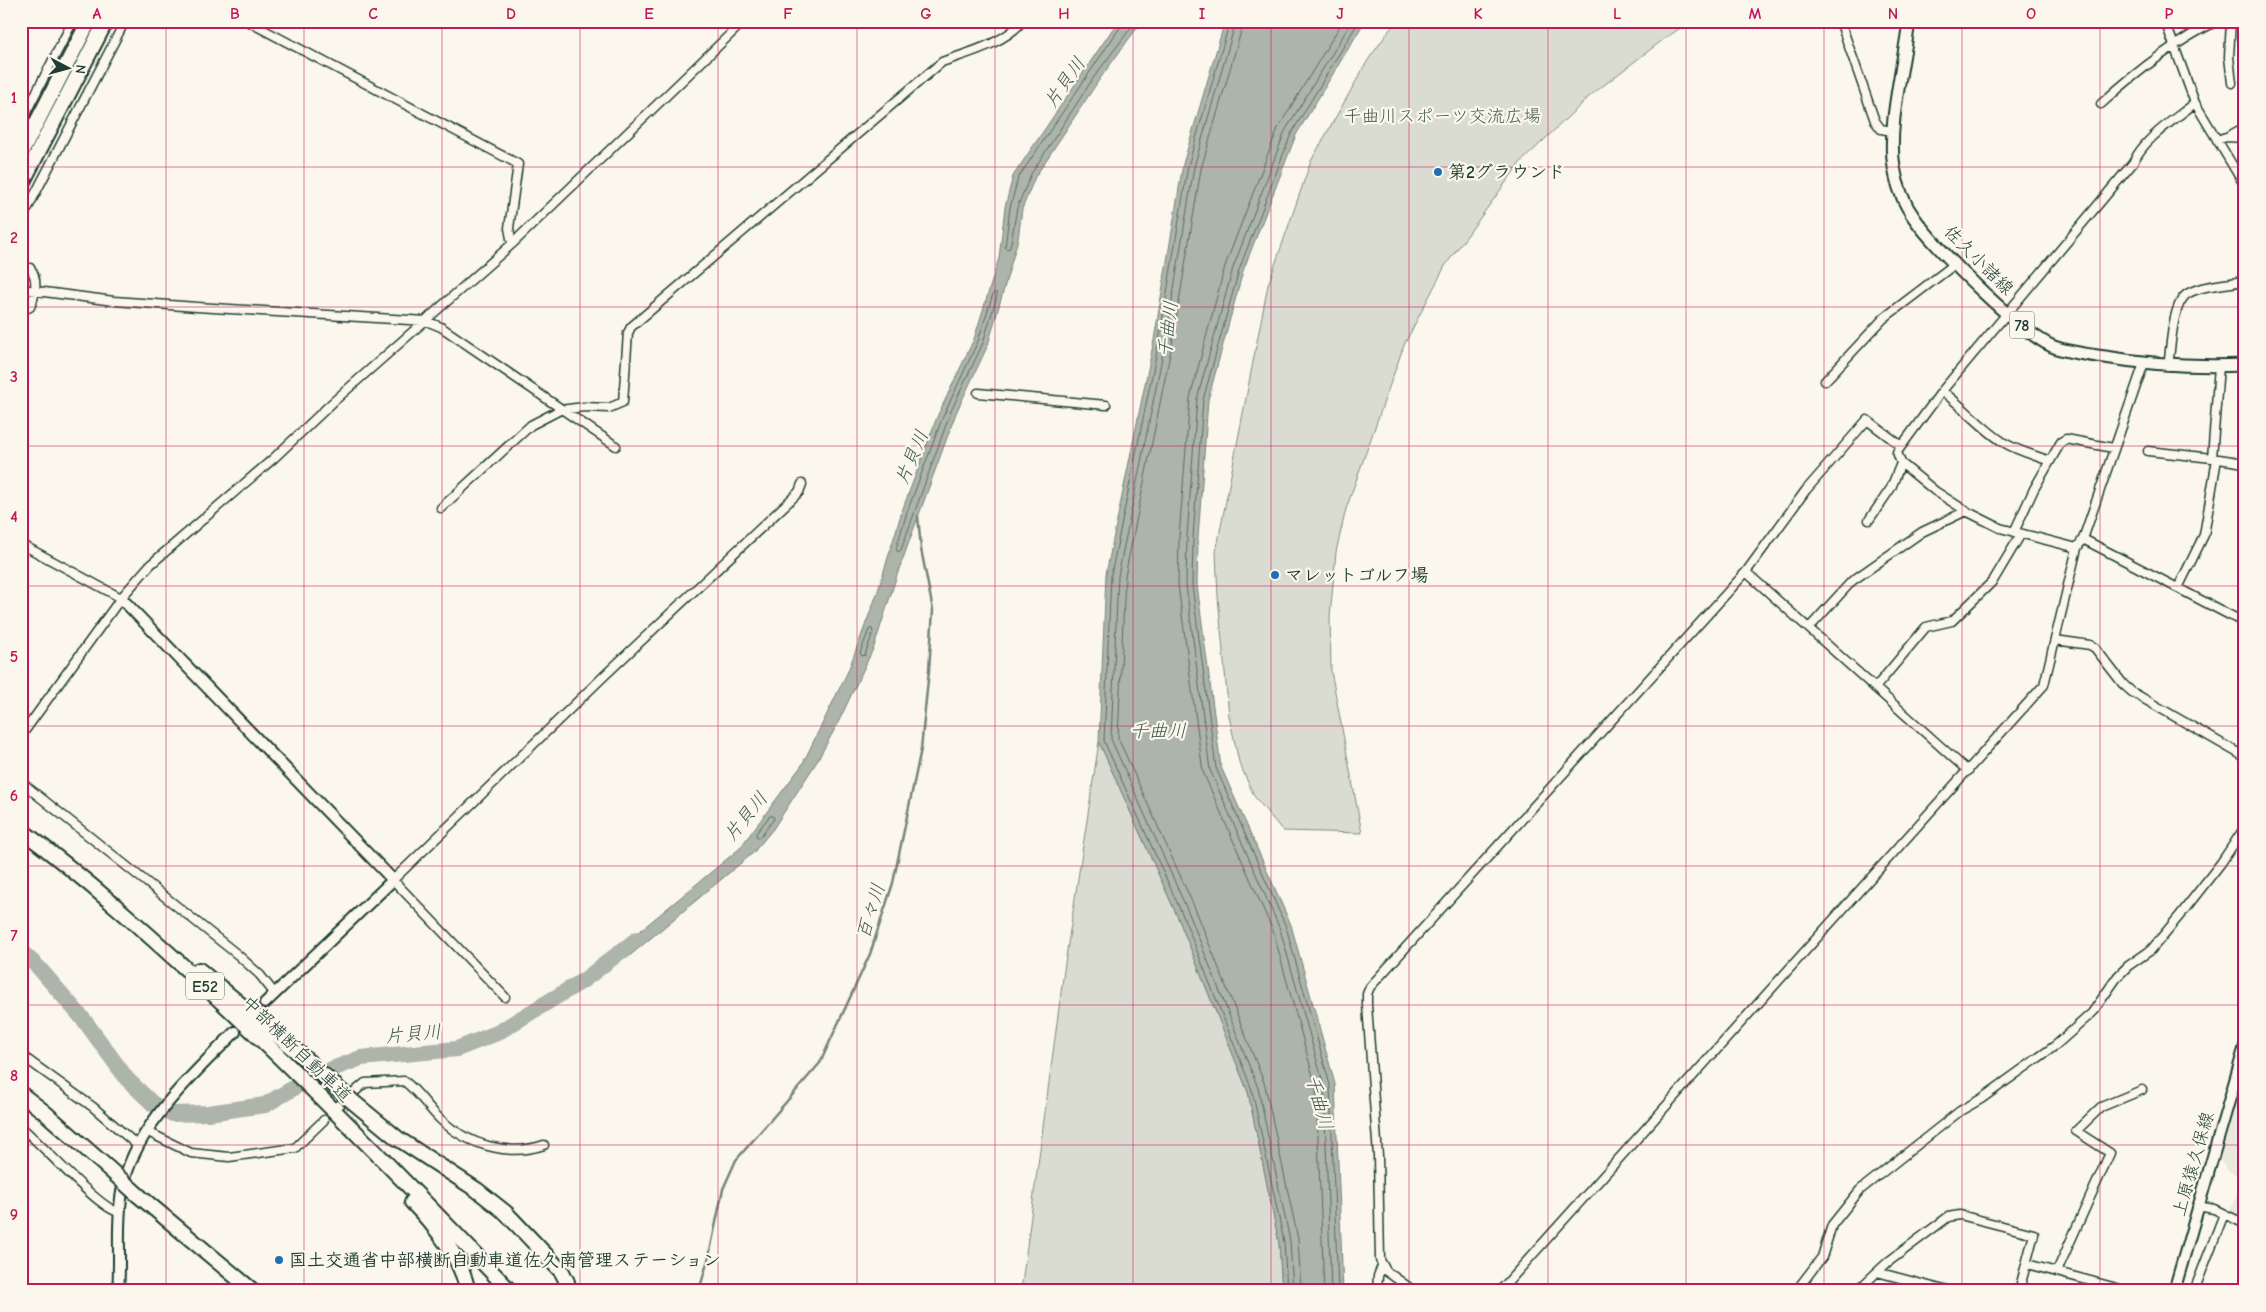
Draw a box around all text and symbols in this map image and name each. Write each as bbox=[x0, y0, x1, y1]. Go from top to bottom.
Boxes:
text: A bbox=[93, 5, 102, 23]
text: B bbox=[230, 5, 240, 23]
text: C bbox=[368, 5, 378, 23]
text: D bbox=[506, 5, 516, 23]
text: E bbox=[644, 5, 654, 23]
text: F bbox=[783, 5, 793, 23]
text: G bbox=[920, 5, 932, 23]
text: H bbox=[1058, 5, 1070, 23]
text: I bbox=[1199, 5, 1205, 23]
text: J bbox=[1336, 5, 1344, 23]
text: K bbox=[1473, 5, 1483, 23]
text: L bbox=[1613, 5, 1621, 23]
text: M bbox=[1749, 5, 1762, 23]
text: N bbox=[1888, 5, 1898, 23]
text: O bbox=[2026, 5, 2036, 23]
text: P bbox=[2165, 5, 2174, 23]
north arrow bbox=[42, 42, 92, 92]
water label: 片貝川 bbox=[1039, 53, 1090, 112]
text: N bbox=[72, 64, 89, 75]
text: 1 bbox=[11, 89, 17, 107]
park label: 千曲川スポーツ交流広場 bbox=[1343, 106, 1541, 127]
place label: 第2グラウンド bbox=[1448, 162, 1565, 183]
marker: 第2グラウンド bbox=[1432, 166, 1444, 178]
street label: 佐久小諸線 bbox=[1939, 221, 2018, 300]
text: 2 bbox=[10, 229, 18, 247]
water label: 千曲川 bbox=[1154, 299, 1182, 359]
road number: 78 bbox=[2010, 312, 2034, 338]
text: 3 bbox=[10, 368, 18, 386]
water label: 片貝川 bbox=[891, 427, 933, 488]
text: 4 bbox=[10, 508, 18, 526]
place label: マレットゴルフ場 bbox=[1285, 565, 1428, 586]
marker: マレットゴルフ場 bbox=[1269, 569, 1281, 581]
text: 5 bbox=[10, 648, 18, 666]
water label: 千曲川 bbox=[1129, 720, 1187, 742]
text: 6 bbox=[10, 787, 18, 805]
water label: 片貝川 bbox=[719, 788, 772, 846]
water label: 百々川 bbox=[852, 881, 890, 942]
text: 7 bbox=[10, 927, 18, 945]
road number: E52 bbox=[186, 972, 224, 999]
street label: 中部横断自動車道 bbox=[238, 992, 356, 1107]
water label: 片貝川 bbox=[384, 1021, 442, 1047]
text: 8 bbox=[10, 1067, 18, 1085]
water label: 千曲川 bbox=[1301, 1072, 1337, 1133]
street label: 上原猿久保線 bbox=[2169, 1109, 2218, 1219]
text: 9 bbox=[10, 1206, 18, 1224]
place label: 国土交通省中部横断自動車道佐久南管理ステーション bbox=[289, 1250, 721, 1271]
marker: 国土交通省中部横断自動車道佐久南管理ステーション bbox=[273, 1254, 285, 1266]

